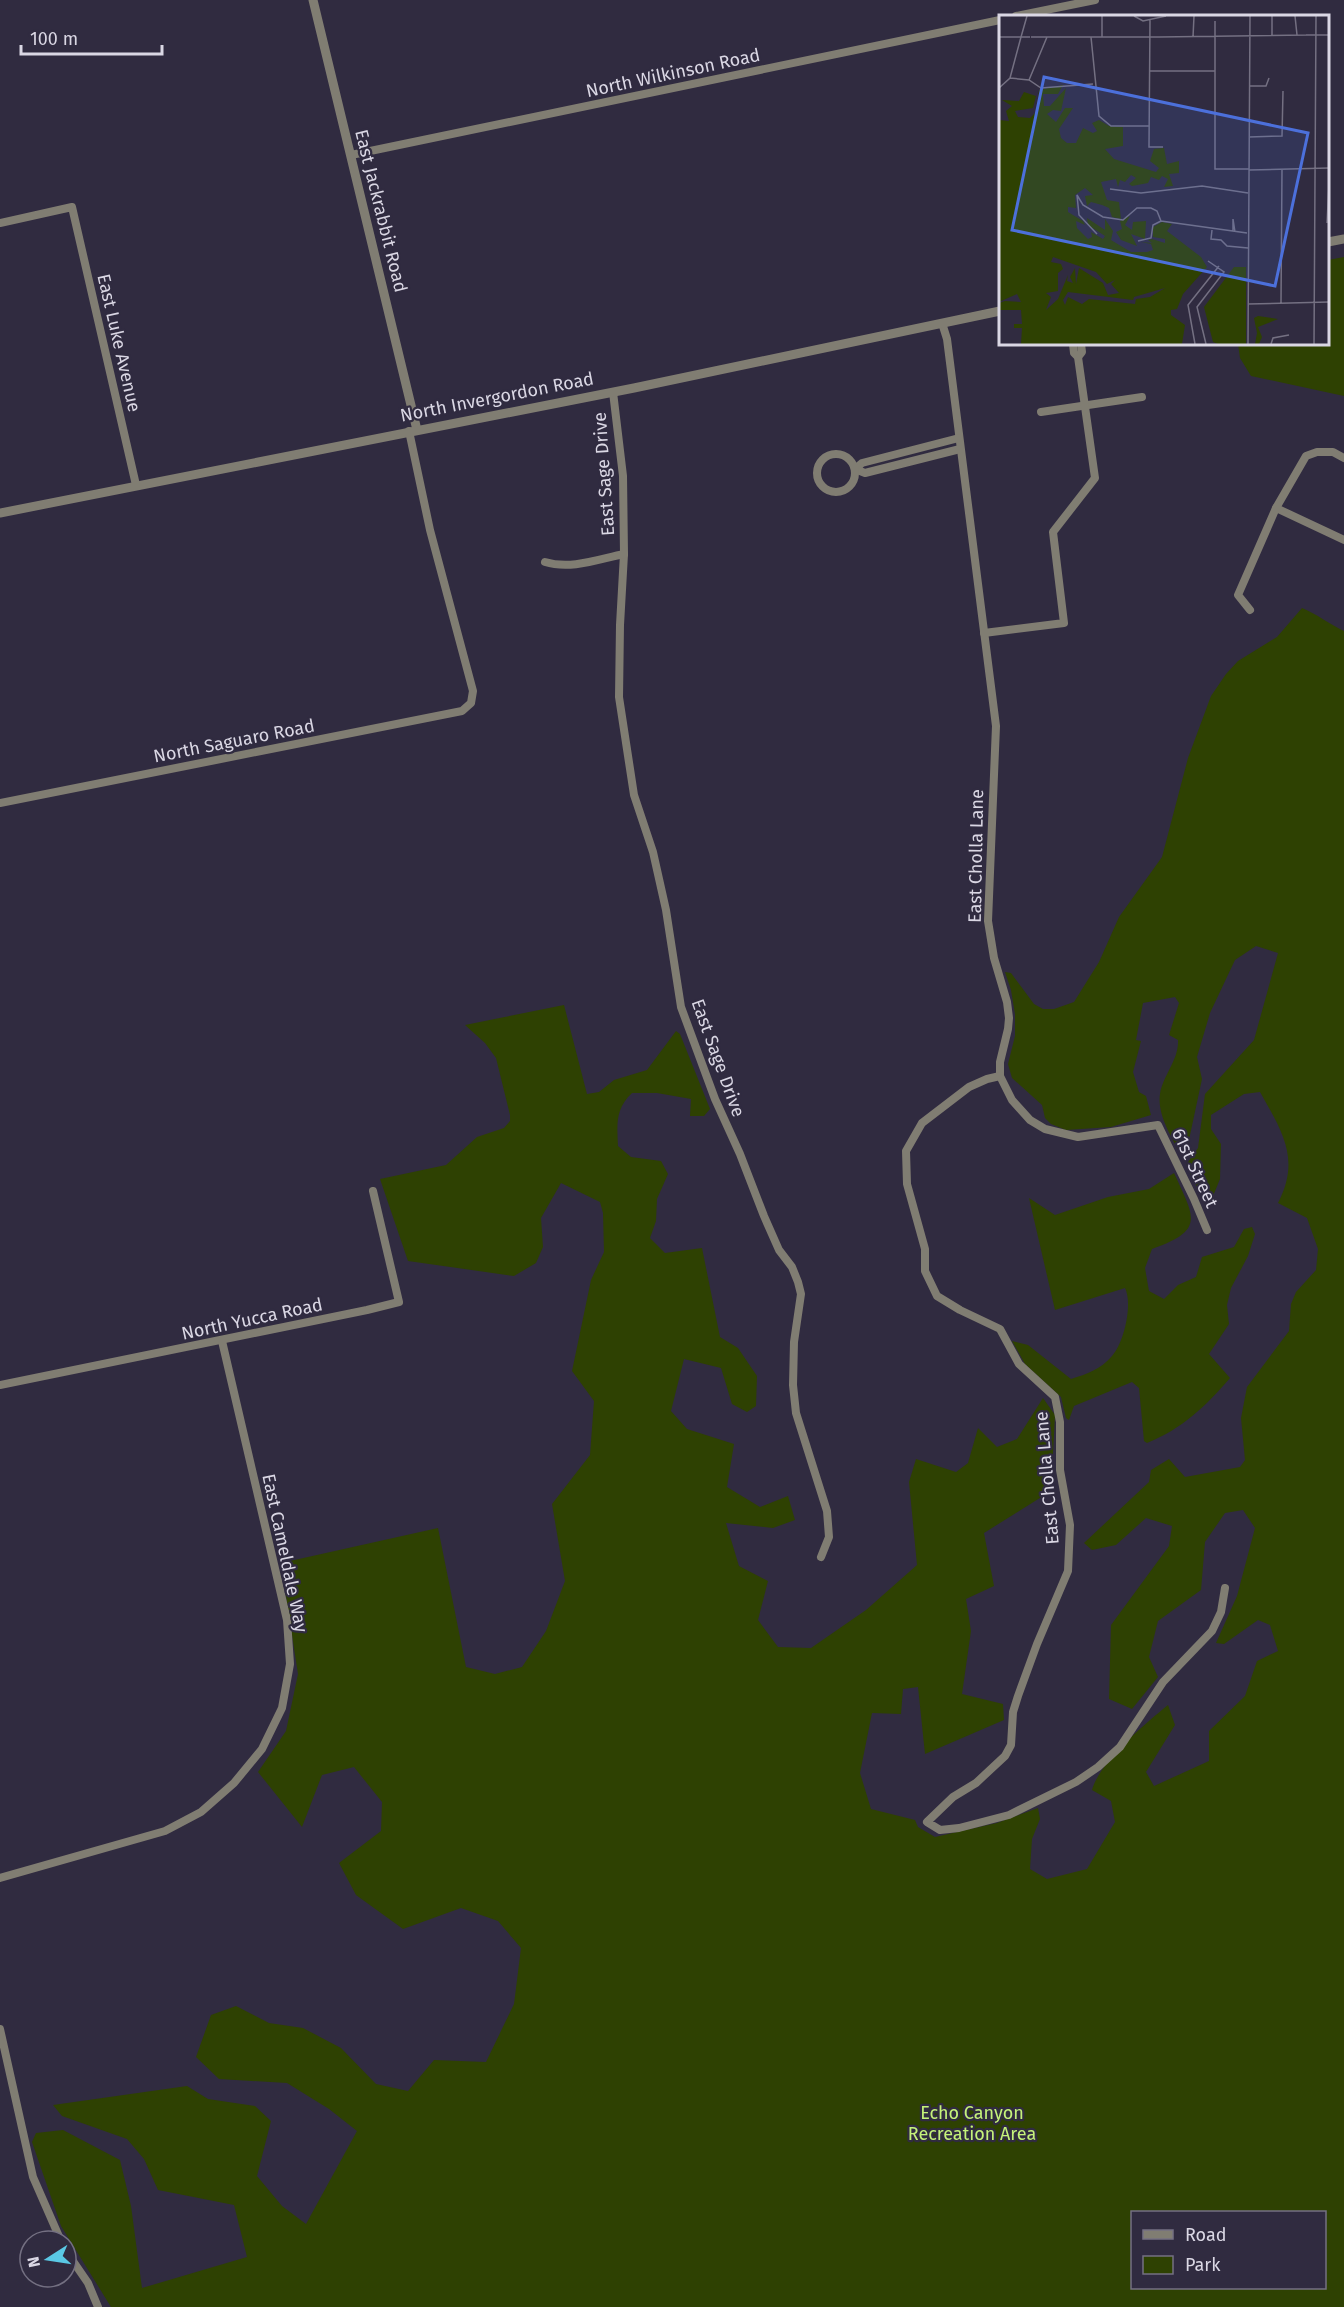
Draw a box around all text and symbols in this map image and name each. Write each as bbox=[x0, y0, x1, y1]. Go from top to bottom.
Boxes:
inset map bbox=[999, 15, 1329, 345]
scale bar bbox=[21, 18, 162, 56]
text: 100 m bbox=[30, 28, 78, 50]
street label: North Wilkinson Road bbox=[584, 44, 762, 102]
street label: East Jackrabbit Road bbox=[350, 127, 412, 295]
street label: East Luke Avenue bbox=[92, 272, 146, 414]
street label: North Invergordon Road bbox=[398, 367, 596, 427]
street label: East Sage Drive bbox=[589, 411, 619, 537]
street label: North Saguaro Road bbox=[152, 715, 316, 767]
street label: East Cholla Lane bbox=[964, 789, 988, 923]
street label: East Sage Drive bbox=[686, 996, 750, 1120]
street label: 61st Street bbox=[1167, 1125, 1223, 1212]
street label: North Yucca Road bbox=[179, 1293, 325, 1345]
street label: East Cholla Lane bbox=[1030, 1410, 1064, 1546]
street label: East Cameldale Way bbox=[257, 1472, 313, 1634]
park label: Echo Canyon Recreation Area bbox=[908, 2102, 1036, 2145]
legend bbox=[1131, 2211, 1326, 2289]
text: Road bbox=[1185, 2224, 1227, 2246]
north arrow bbox=[18, 2229, 78, 2289]
text: Park bbox=[1185, 2254, 1221, 2276]
text: N bbox=[23, 2255, 44, 2269]

